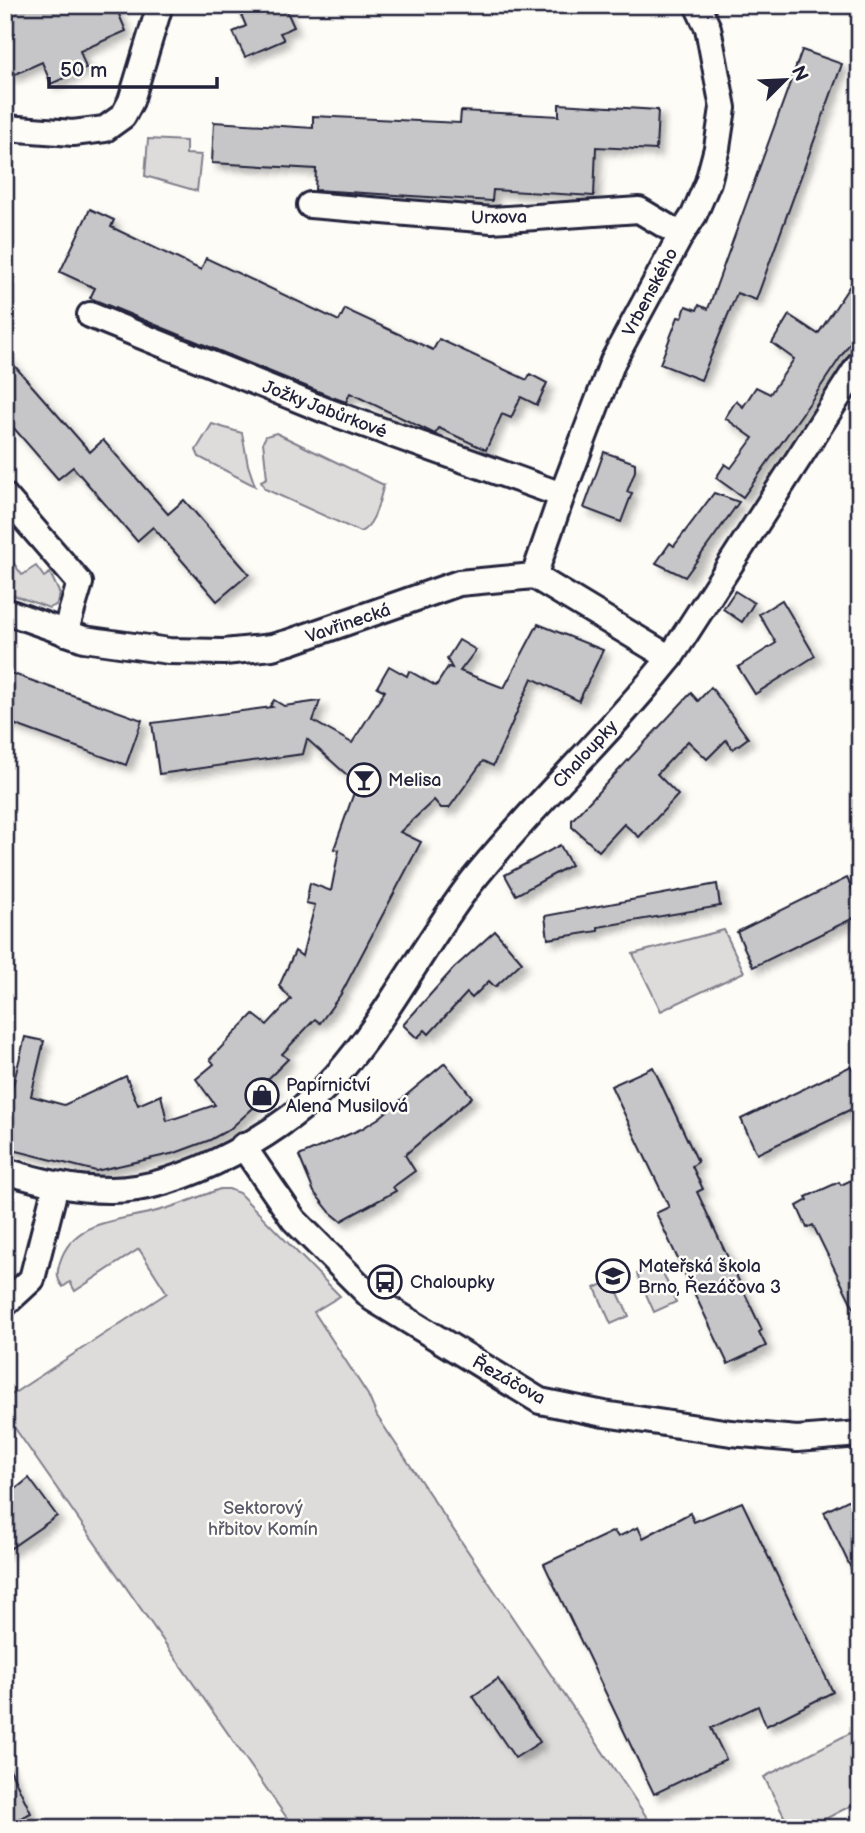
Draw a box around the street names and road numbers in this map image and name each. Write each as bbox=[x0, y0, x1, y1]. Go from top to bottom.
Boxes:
street label: Urxova bbox=[471, 207, 527, 228]
street label: Vrbenského bbox=[618, 244, 682, 340]
street label: Jožky Jabůrkové bbox=[260, 376, 390, 443]
street label: Vavřinecká bbox=[303, 599, 393, 648]
street label: Chaloupky bbox=[549, 716, 622, 792]
street label: Řezáčova bbox=[468, 1350, 550, 1409]

